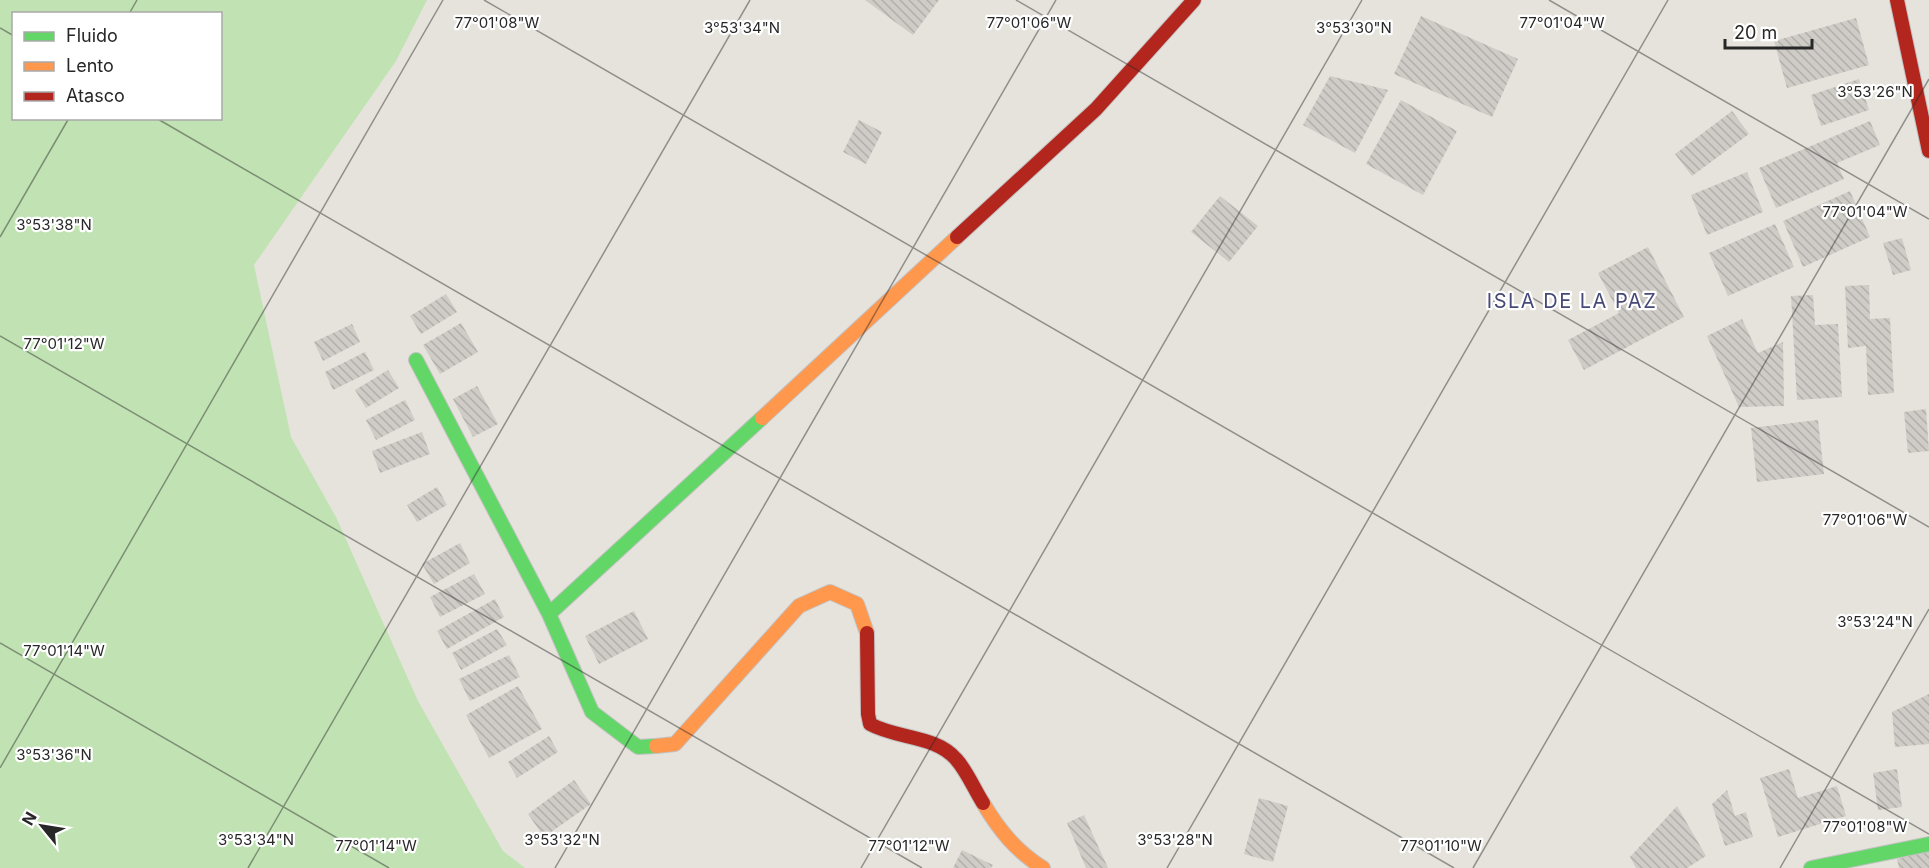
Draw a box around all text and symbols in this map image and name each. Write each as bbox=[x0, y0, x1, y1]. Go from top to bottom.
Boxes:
legend bbox=[12, 12, 222, 120]
scale bar bbox=[1725, 12, 1812, 50]
text: 77°01'08"W bbox=[455, 13, 540, 32]
text: 77°01'06"W bbox=[987, 13, 1072, 32]
text: 77°01'04"W bbox=[1519, 13, 1605, 32]
text: 3°53'34"N bbox=[704, 18, 780, 37]
text: 3°53'30"N bbox=[1316, 18, 1392, 37]
text: 20 m bbox=[1734, 22, 1777, 43]
text: Fluido bbox=[66, 25, 118, 46]
text: Lento bbox=[66, 55, 114, 76]
text: 3°53'26"N bbox=[1837, 82, 1913, 101]
text: Atasco bbox=[66, 85, 125, 106]
text: 77°01'04"W bbox=[1822, 202, 1908, 221]
text: 3°53'38"N bbox=[16, 215, 92, 234]
district label: ISLA DE LA PAZ bbox=[1487, 289, 1657, 313]
text: 77°01'12"W bbox=[23, 334, 105, 353]
text: 77°01'06"W bbox=[1823, 510, 1908, 529]
text: 3°53'24"N bbox=[1837, 612, 1913, 631]
text: 77°01'14"W bbox=[23, 641, 105, 660]
text: 3°53'36"N bbox=[16, 745, 92, 764]
north arrow bbox=[12, 796, 72, 856]
text: N bbox=[17, 808, 41, 829]
text: 77°01'08"W bbox=[1823, 817, 1908, 836]
text: 3°53'34"N bbox=[218, 830, 294, 849]
text: 3°53'32"N bbox=[524, 830, 600, 849]
text: 3°53'28"N bbox=[1137, 830, 1213, 849]
text: 77°01'14"W bbox=[335, 836, 417, 855]
text: 77°01'12"W bbox=[868, 836, 950, 855]
text: 77°01'10"W bbox=[1400, 836, 1482, 855]

